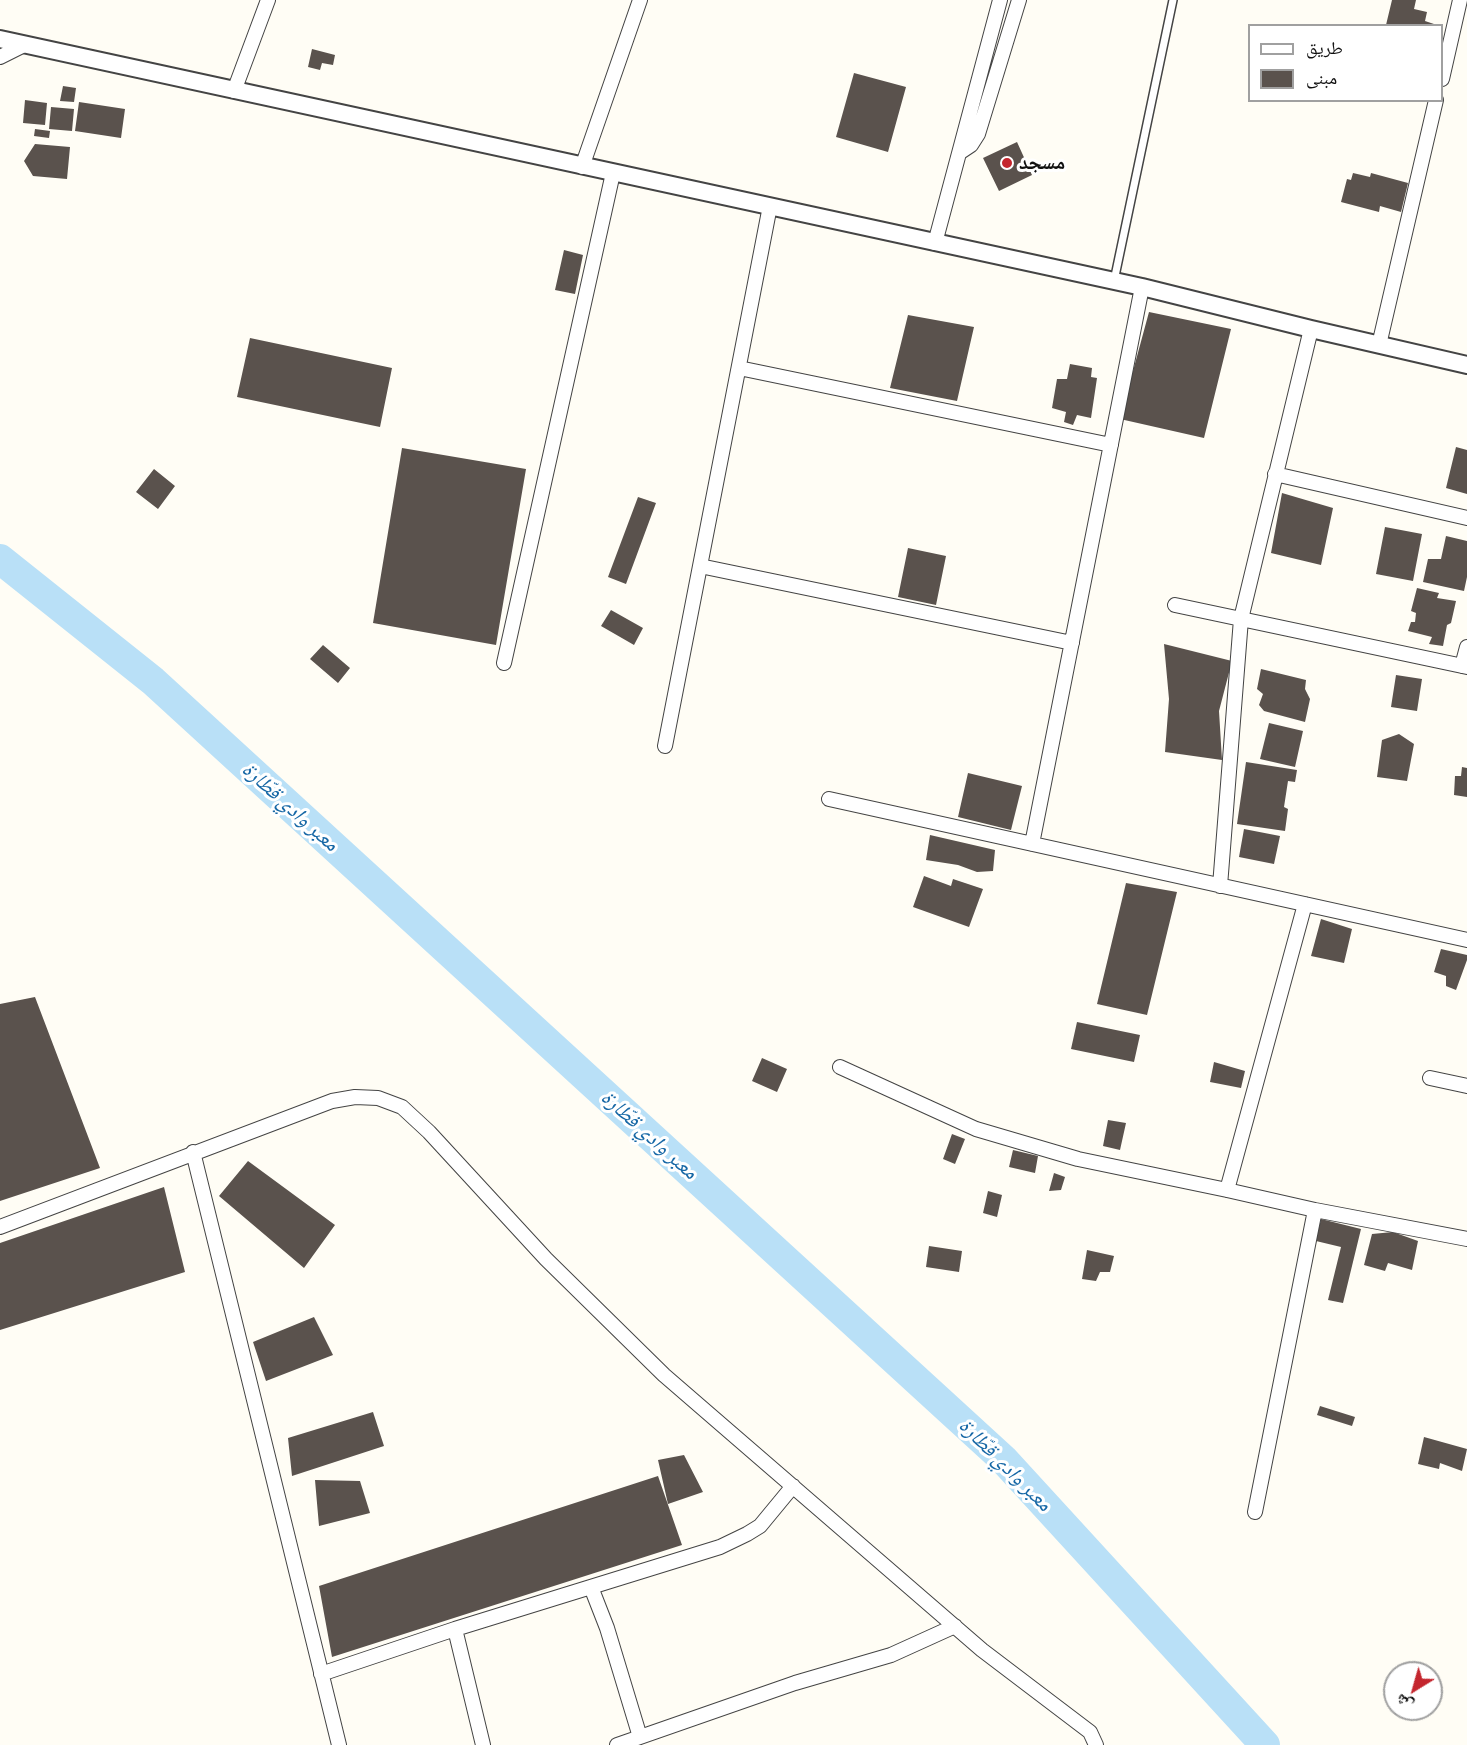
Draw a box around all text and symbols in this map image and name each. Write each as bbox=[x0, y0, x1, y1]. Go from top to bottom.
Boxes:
legend bbox=[1248, 24, 1443, 102]
text: طريق bbox=[1306, 33, 1343, 60]
text: مبنى bbox=[1306, 63, 1337, 90]
place label: مسجد bbox=[1019, 151, 1065, 175]
marker: مسجد bbox=[1000, 156, 1014, 170]
water label: معبر وادي قطّارة bbox=[236, 757, 344, 857]
water label: معبر وادي قطّارة bbox=[595, 1085, 703, 1185]
water label: معبر وادي قطّارة bbox=[953, 1413, 1057, 1517]
north arrow bbox=[1383, 1661, 1443, 1721]
text: ش bbox=[1389, 1689, 1417, 1718]

